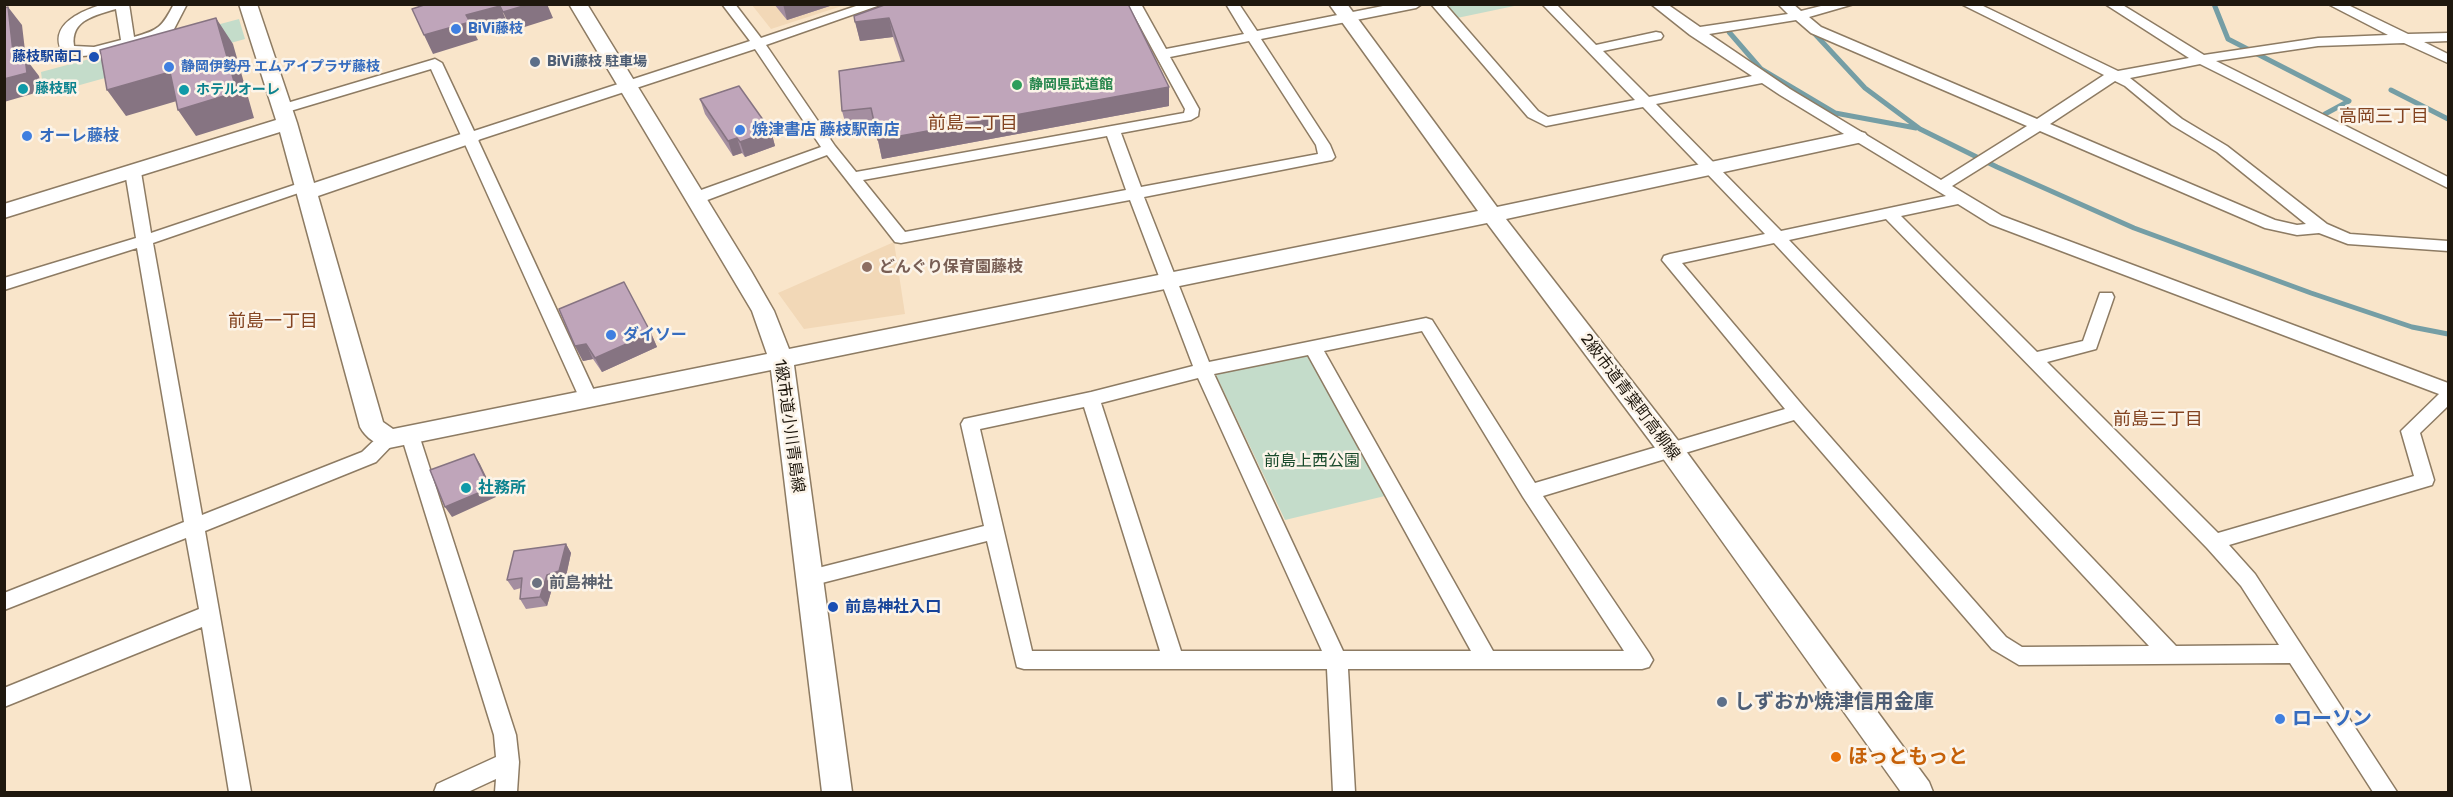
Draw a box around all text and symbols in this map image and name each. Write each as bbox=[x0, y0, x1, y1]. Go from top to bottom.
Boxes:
place label: BiVi藤枝 bbox=[468, 21, 523, 37]
marker: BiVi藤枝 bbox=[449, 22, 463, 36]
place label: 藤枝駅南口 bbox=[12, 49, 82, 65]
marker: 藤枝駅南口 bbox=[87, 50, 101, 64]
place label: BiVi藤枝 駐車場 bbox=[547, 54, 647, 70]
marker: BiVi藤枝 駐車場 bbox=[528, 55, 542, 69]
place label: 静岡伊勢丹 エムアイプラザ藤枝 bbox=[181, 59, 380, 75]
marker: 静岡伊勢丹 エムアイプラザ藤枝 bbox=[162, 60, 176, 74]
place label: 静岡県武道館 bbox=[1029, 77, 1113, 93]
marker: 静岡県武道館 bbox=[1010, 78, 1024, 92]
place label: 藤枝駅 bbox=[35, 81, 77, 97]
marker: 藤枝駅 bbox=[16, 82, 30, 96]
place label: ホテルオーレ bbox=[196, 82, 280, 98]
marker: ホテルオーレ bbox=[177, 83, 191, 97]
district label: 高岡三丁目 bbox=[2339, 106, 2429, 128]
district label: 前島二丁目 bbox=[928, 113, 1018, 135]
place label: 焼津書店 藤枝駅南店 bbox=[752, 120, 899, 140]
marker: 焼津書店 藤枝駅南店 bbox=[733, 123, 747, 137]
place label: オーレ藤枝 bbox=[39, 126, 119, 146]
marker: オーレ藤枝 bbox=[20, 129, 34, 143]
place label: どんぐり保育園藤枝 bbox=[879, 257, 1023, 277]
marker: どんぐり保育園藤枝 bbox=[860, 260, 874, 274]
district label: 前島一丁目 bbox=[228, 311, 318, 333]
place label: ダイソー bbox=[623, 325, 687, 345]
marker: ダイソー bbox=[604, 328, 618, 342]
street label: 2級市道青葉町高柳線 bbox=[1576, 330, 1684, 464]
street label: 1級市道小川青島線 bbox=[770, 358, 808, 494]
district label: 前島三丁目 bbox=[2113, 409, 2203, 431]
park label: 前島上西公園 bbox=[1264, 451, 1360, 471]
place label: 社務所 bbox=[478, 478, 526, 498]
marker: 社務所 bbox=[459, 481, 473, 495]
place label: 前島神社 bbox=[549, 573, 613, 593]
marker: 前島神社 bbox=[530, 576, 544, 590]
place label: 前島神社入口 bbox=[845, 597, 941, 617]
marker: 前島神社入口 bbox=[826, 600, 840, 614]
place label: しずおか焼津信用金庫 bbox=[1734, 690, 1934, 714]
marker: しずおか焼津信用金庫 bbox=[1715, 695, 1729, 709]
place label: ローソン bbox=[2292, 707, 2372, 731]
marker: ローソン bbox=[2273, 712, 2287, 726]
place label: ほっともっと bbox=[1848, 745, 1968, 769]
marker: ほっともっと bbox=[1829, 750, 1843, 764]

